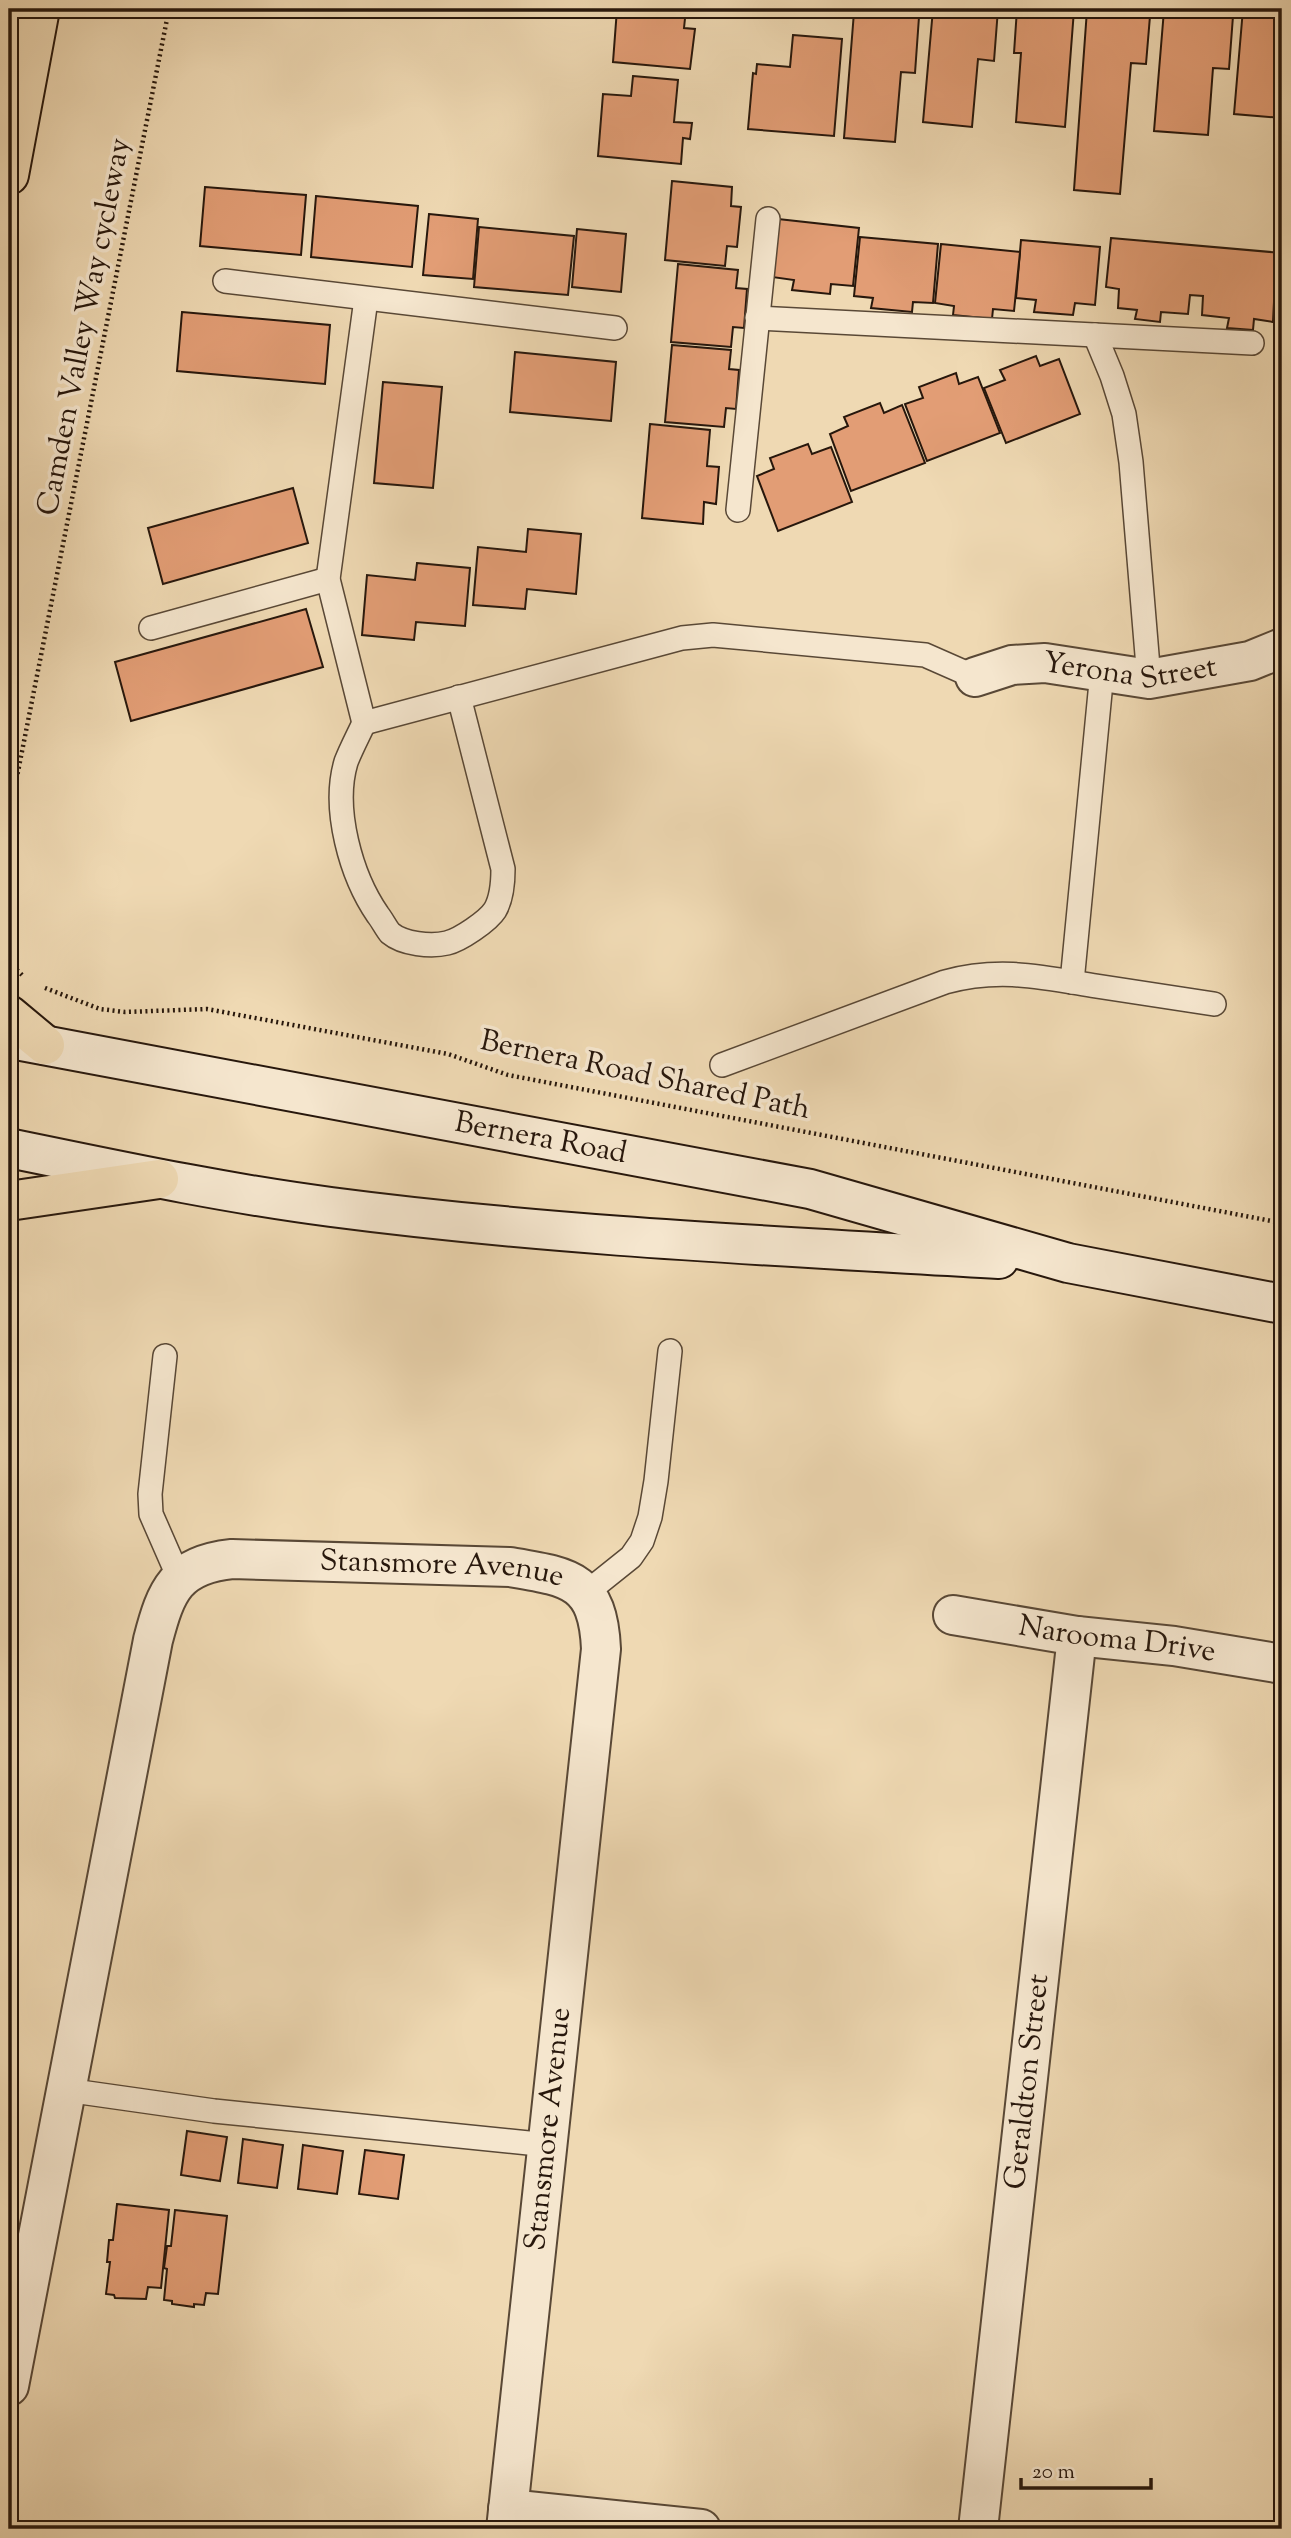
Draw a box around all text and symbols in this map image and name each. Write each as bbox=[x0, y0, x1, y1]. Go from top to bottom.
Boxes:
street label: Camden Valley Way cycleway bbox=[27, 135, 143, 519]
street label: Yerona Street bbox=[1040, 641, 1220, 702]
street label: Bernera Road Shared Path bbox=[476, 1020, 814, 1132]
street label: Bernera Road bbox=[451, 1101, 631, 1176]
street label: Stansmore Avenue bbox=[319, 1540, 569, 1599]
street label: Narooma Drive bbox=[1015, 1605, 1219, 1674]
street label: Geraldton Street bbox=[994, 1972, 1061, 2192]
street label: Stansmore Avenue bbox=[515, 2005, 583, 2253]
scale bar bbox=[1021, 2447, 1151, 2491]
text: 20 m bbox=[1032, 2458, 1075, 2488]

